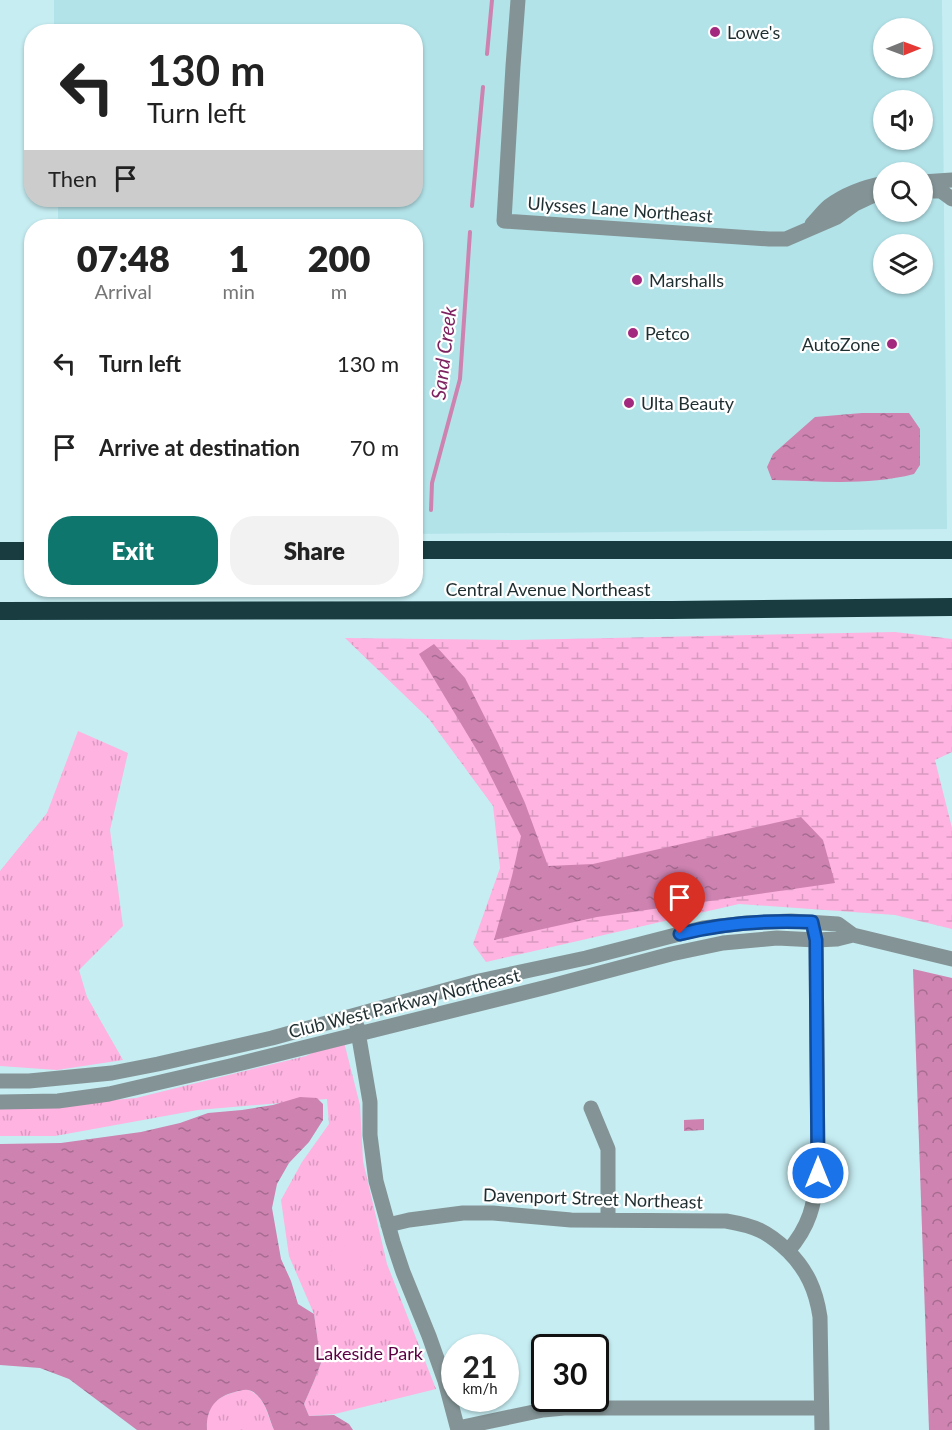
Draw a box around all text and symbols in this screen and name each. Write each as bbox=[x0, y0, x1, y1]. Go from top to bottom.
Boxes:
north arrow bbox=[873, 18, 933, 78]
map controls bbox=[873, 18, 933, 294]
place label: Lowe's bbox=[727, 21, 780, 43]
marker: Lowe's bbox=[708, 25, 722, 39]
text: 130 m bbox=[147, 45, 265, 95]
icon: left bbox=[48, 48, 126, 126]
button: sound bbox=[873, 90, 933, 150]
text: Turn left bbox=[147, 96, 246, 129]
icon: arrive bbox=[109, 162, 142, 195]
button: search bbox=[873, 162, 933, 222]
text: Then bbox=[48, 165, 97, 192]
street label: Ulysses Lane Northeast bbox=[527, 192, 714, 226]
button: layers bbox=[873, 234, 933, 294]
text: 07:48 bbox=[77, 236, 170, 280]
text: 1 bbox=[228, 236, 249, 280]
text: 200 bbox=[308, 236, 370, 280]
place label: Marshalls bbox=[649, 269, 724, 291]
marker: Marshalls bbox=[630, 273, 644, 287]
text: Arrival bbox=[94, 279, 152, 303]
text: min bbox=[223, 279, 255, 303]
text: m bbox=[331, 279, 347, 303]
water label: Sand Creek bbox=[425, 305, 461, 401]
place label: Petco bbox=[645, 322, 690, 344]
marker: Petco bbox=[626, 326, 640, 340]
place label: AutoZone bbox=[802, 333, 880, 355]
marker: AutoZone bbox=[885, 337, 899, 351]
icon: left bbox=[48, 347, 81, 380]
text: Turn left bbox=[99, 350, 181, 377]
text: 130 m bbox=[337, 350, 399, 377]
place label: Ulta Beauty bbox=[641, 392, 735, 414]
marker: Ulta Beauty bbox=[622, 396, 636, 410]
icon: arrive bbox=[48, 431, 81, 464]
text: Arrive at destination bbox=[99, 434, 300, 461]
text: 70 m bbox=[350, 434, 399, 461]
button: Exit bbox=[48, 516, 218, 585]
button: Share bbox=[230, 516, 399, 585]
street label: Central Avenue Northeast bbox=[446, 578, 651, 600]
pin bbox=[654, 872, 705, 934]
icon: arrive bbox=[663, 881, 696, 914]
street label: Club West Parkway Northeast bbox=[286, 963, 522, 1042]
position arrow bbox=[786, 1141, 850, 1205]
street label: Davenport Street Northeast bbox=[483, 1183, 704, 1213]
speed limit sign: 30 bbox=[531, 1334, 609, 1412]
park label: Lakeside Park bbox=[315, 1342, 424, 1364]
text: 21 bbox=[463, 1348, 497, 1384]
text: km/h bbox=[462, 1379, 498, 1397]

